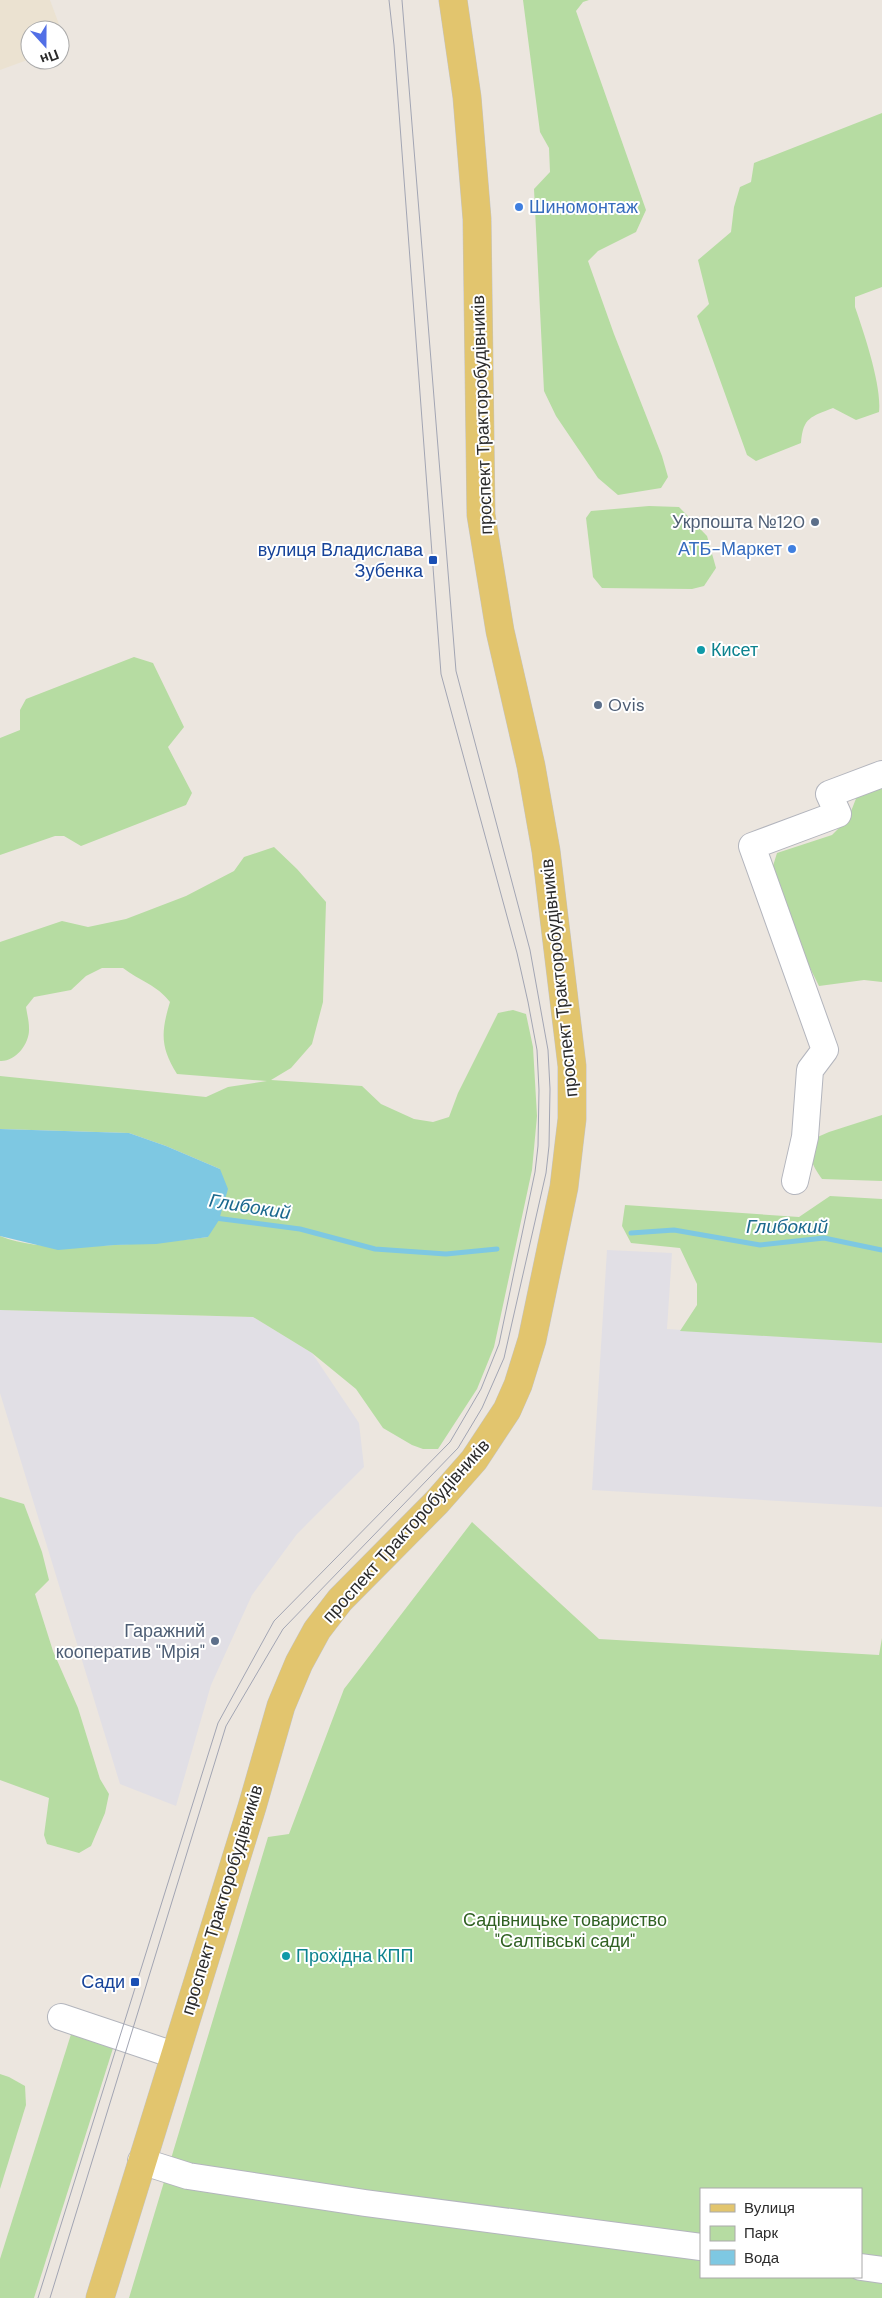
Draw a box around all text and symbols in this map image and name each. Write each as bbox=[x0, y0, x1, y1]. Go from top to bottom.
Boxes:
north arrow bbox=[20, 20, 70, 70]
text: Пн bbox=[38, 45, 62, 69]
place label: Шиномонтаж bbox=[529, 195, 638, 219]
marker: Шиномонтаж bbox=[513, 201, 525, 213]
street label: проспект Тракторобудівників bbox=[466, 295, 498, 535]
place label: Укрпошта №120 bbox=[672, 510, 805, 534]
marker: Укрпошта №120 bbox=[809, 516, 821, 528]
place label: АТБ-Маркет bbox=[678, 537, 782, 561]
place label: вулиця Владислава Зубенка bbox=[258, 538, 424, 583]
marker: АТБ-Маркет bbox=[786, 543, 798, 555]
marker: вулиця Владислава Зубенка bbox=[427, 554, 439, 566]
place label: Кисет bbox=[711, 638, 758, 662]
marker: Кисет bbox=[695, 644, 707, 656]
place label: Ovis bbox=[608, 693, 645, 717]
marker: Ovis bbox=[592, 699, 604, 711]
street label: проспект Тракторобудівників bbox=[535, 858, 583, 1098]
water label: Глибокий bbox=[207, 1188, 293, 1225]
water label: Глибокий bbox=[746, 1214, 828, 1239]
street label: проспект Тракторобудівників bbox=[317, 1434, 495, 1628]
place label: Гаражний кооператив "Мрія" bbox=[56, 1619, 205, 1664]
marker: Гаражний кооператив "Мрія" bbox=[209, 1635, 221, 1647]
street label: проспект Тракторобудівників bbox=[175, 1782, 269, 2018]
park label: Садівницьке товариство "Салтівські сади" bbox=[463, 1908, 667, 1953]
place label: Прохідна КПП bbox=[296, 1944, 413, 1968]
marker: Прохідна КПП bbox=[280, 1950, 292, 1962]
place label: Сади bbox=[81, 1970, 125, 1994]
marker: Сади bbox=[129, 1976, 141, 1988]
legend bbox=[700, 2188, 862, 2278]
text: Вулиця bbox=[744, 2198, 795, 2218]
text: Парк bbox=[744, 2223, 778, 2243]
text: Вода bbox=[744, 2248, 780, 2268]

